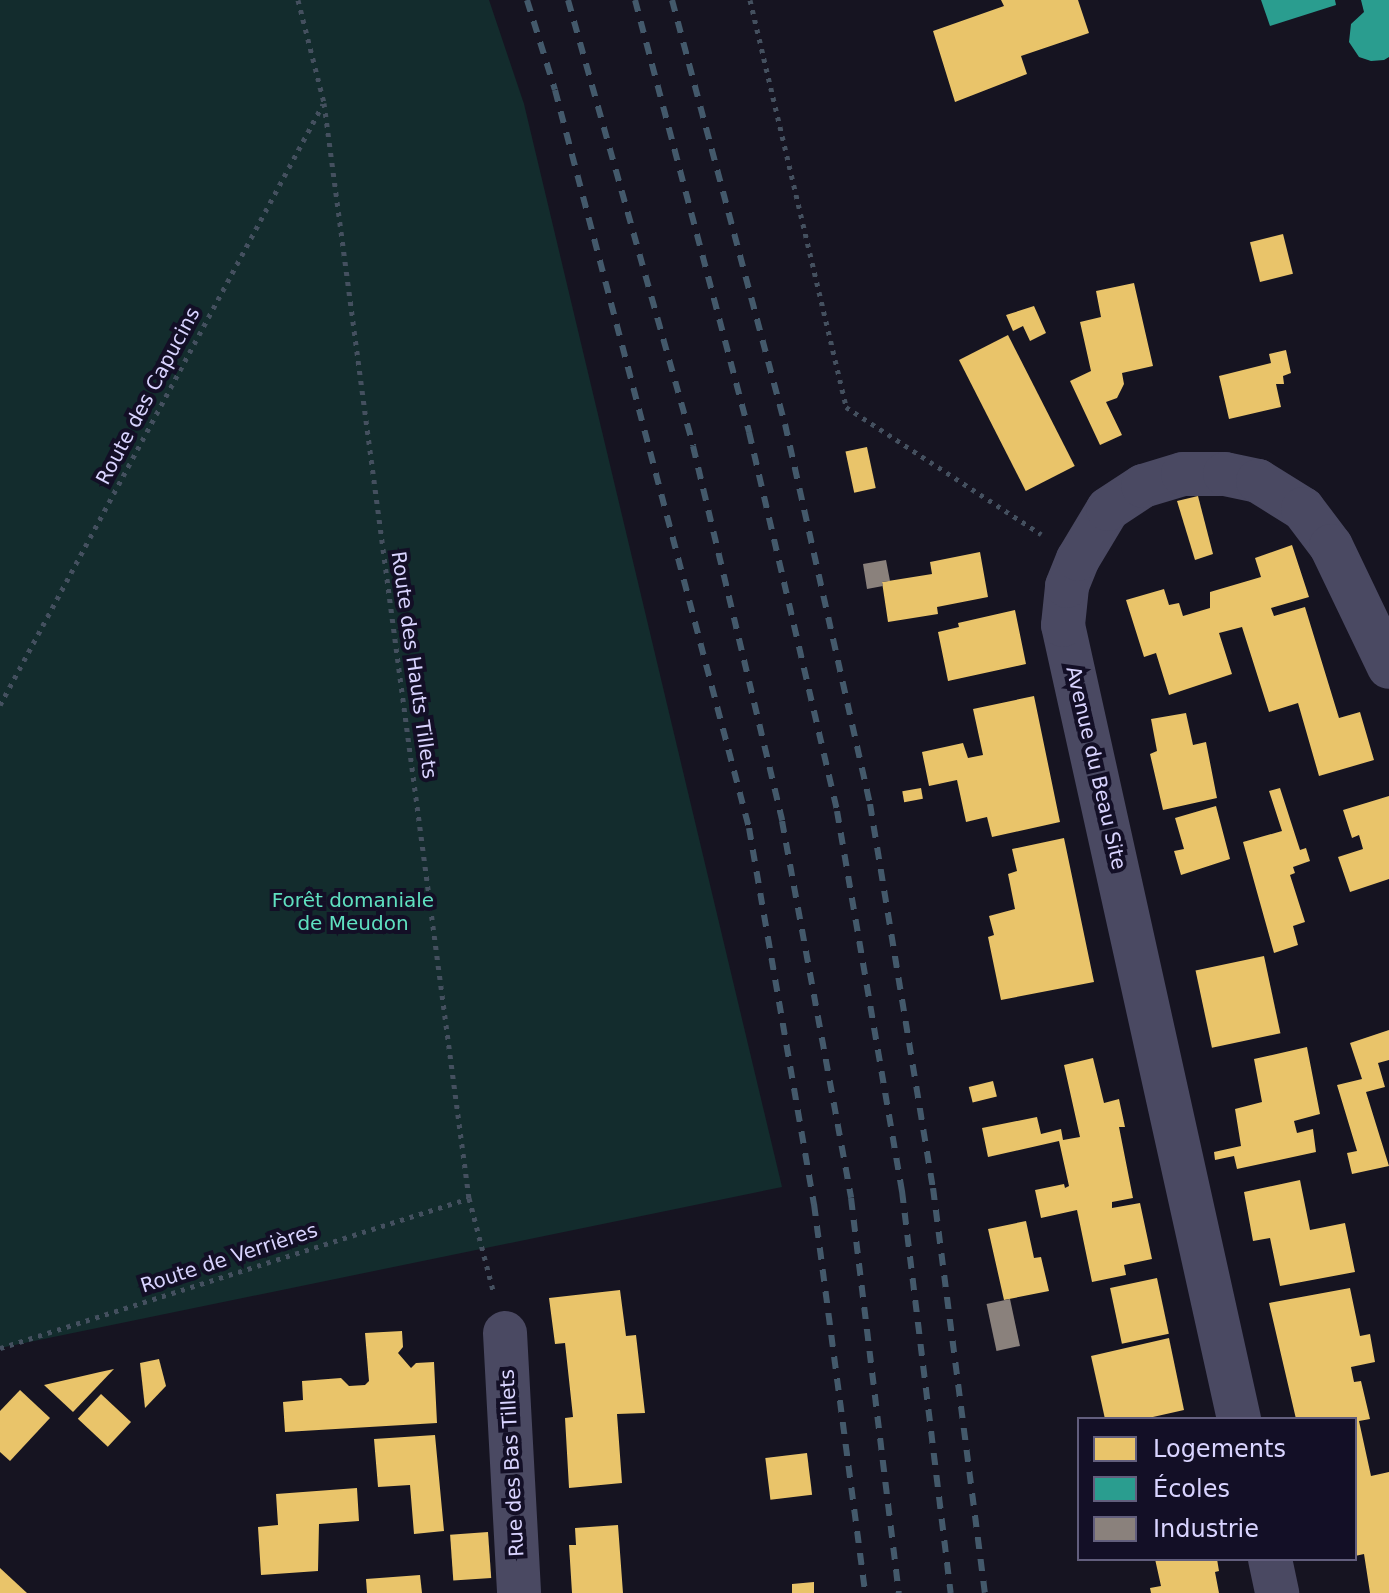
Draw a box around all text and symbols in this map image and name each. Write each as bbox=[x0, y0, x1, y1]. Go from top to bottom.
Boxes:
street label: Route des Capucins bbox=[91, 303, 205, 489]
street label: Route des Hauts Tillets bbox=[386, 550, 442, 780]
street label: Avenue du Beau Site bbox=[1061, 664, 1131, 872]
park label: Forêt domaniale de Meudon bbox=[272, 889, 434, 936]
street label: Route de Verrières bbox=[137, 1218, 321, 1298]
street label: Rue des Bas Tillets bbox=[495, 1369, 529, 1557]
legend bbox=[1077, 1417, 1357, 1561]
text: Logements bbox=[1153, 1435, 1286, 1463]
text: Écoles bbox=[1153, 1475, 1230, 1503]
text: Industrie bbox=[1153, 1515, 1259, 1543]

